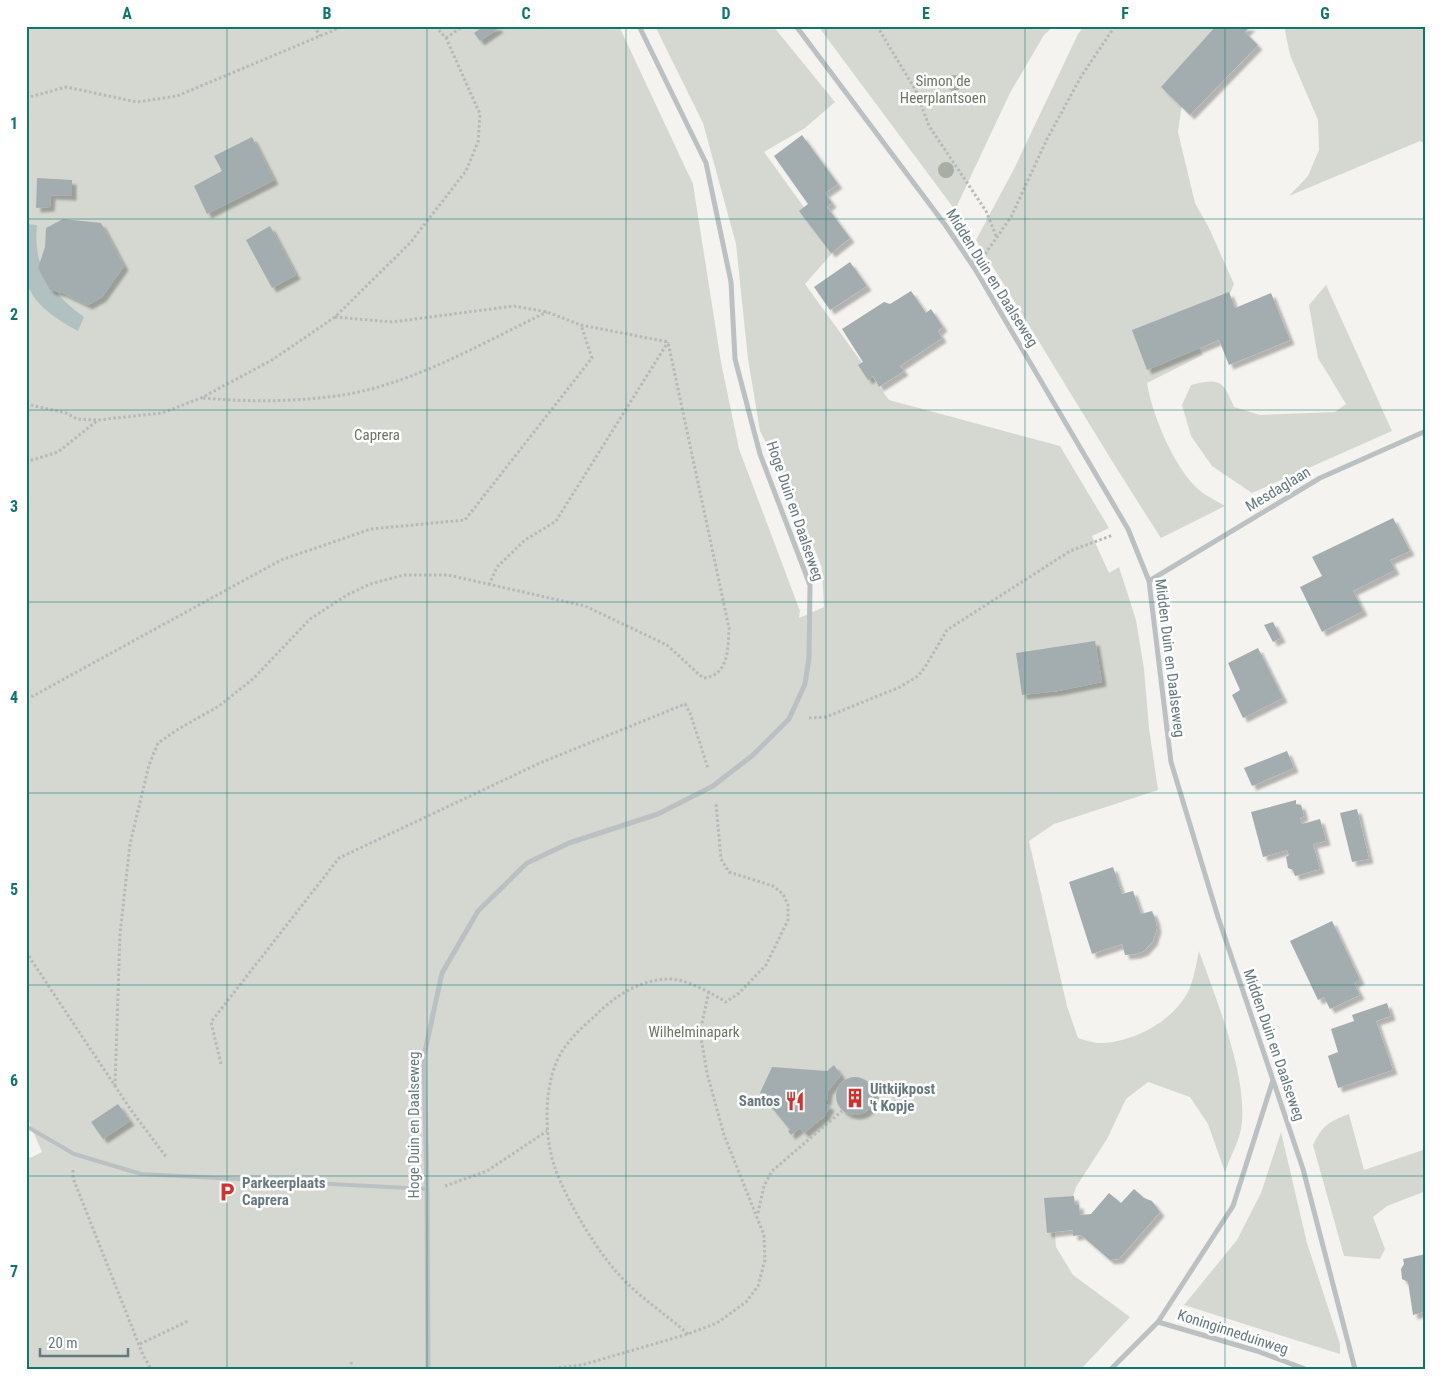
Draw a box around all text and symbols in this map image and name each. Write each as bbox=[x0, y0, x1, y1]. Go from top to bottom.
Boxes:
text: A bbox=[122, 4, 132, 23]
text: B bbox=[323, 4, 332, 23]
text: C bbox=[521, 4, 531, 23]
text: D bbox=[721, 4, 731, 23]
text: E bbox=[922, 4, 930, 23]
text: F bbox=[1121, 4, 1129, 23]
text: G bbox=[1320, 4, 1330, 23]
park label: Simon de Heerplantsoen bbox=[900, 72, 986, 107]
text: 1 bbox=[10, 114, 18, 133]
street label: Midden Duin en Daalseweg bbox=[942, 206, 1042, 350]
text: 2 bbox=[10, 305, 18, 324]
park label: Caprera bbox=[354, 426, 400, 444]
street label: Hoge Duin en Daalseweg bbox=[763, 439, 827, 583]
street label: Mesdaglaan bbox=[1242, 463, 1314, 515]
text: 3 bbox=[10, 497, 18, 516]
street label: Midden Duin en Daalseweg bbox=[1151, 578, 1189, 738]
text: 4 bbox=[10, 688, 18, 707]
text: 5 bbox=[10, 880, 18, 899]
street label: Midden Duin en Daalseweg bbox=[1240, 967, 1308, 1123]
park label: Wilhelminapark bbox=[648, 1023, 740, 1041]
street label: Hoge Duin en Daalseweg bbox=[405, 1052, 423, 1198]
text: 6 bbox=[10, 1071, 18, 1090]
place label: Uitkijkpost 't Kopje bbox=[870, 1080, 935, 1115]
building icon: Uitkijkpost 't Kopje bbox=[844, 1087, 866, 1109]
restaurant icon: Santos bbox=[784, 1090, 806, 1112]
place label: Santos bbox=[739, 1092, 780, 1110]
place label: Parkeerplaats Caprera bbox=[242, 1174, 326, 1209]
parking icon: Parkeerplaats Caprera bbox=[216, 1181, 238, 1203]
text: 7 bbox=[10, 1262, 18, 1281]
street label: Koninginneduinweg bbox=[1175, 1306, 1291, 1358]
scale bar bbox=[40, 1325, 128, 1357]
text: 20 m bbox=[48, 1334, 78, 1352]

